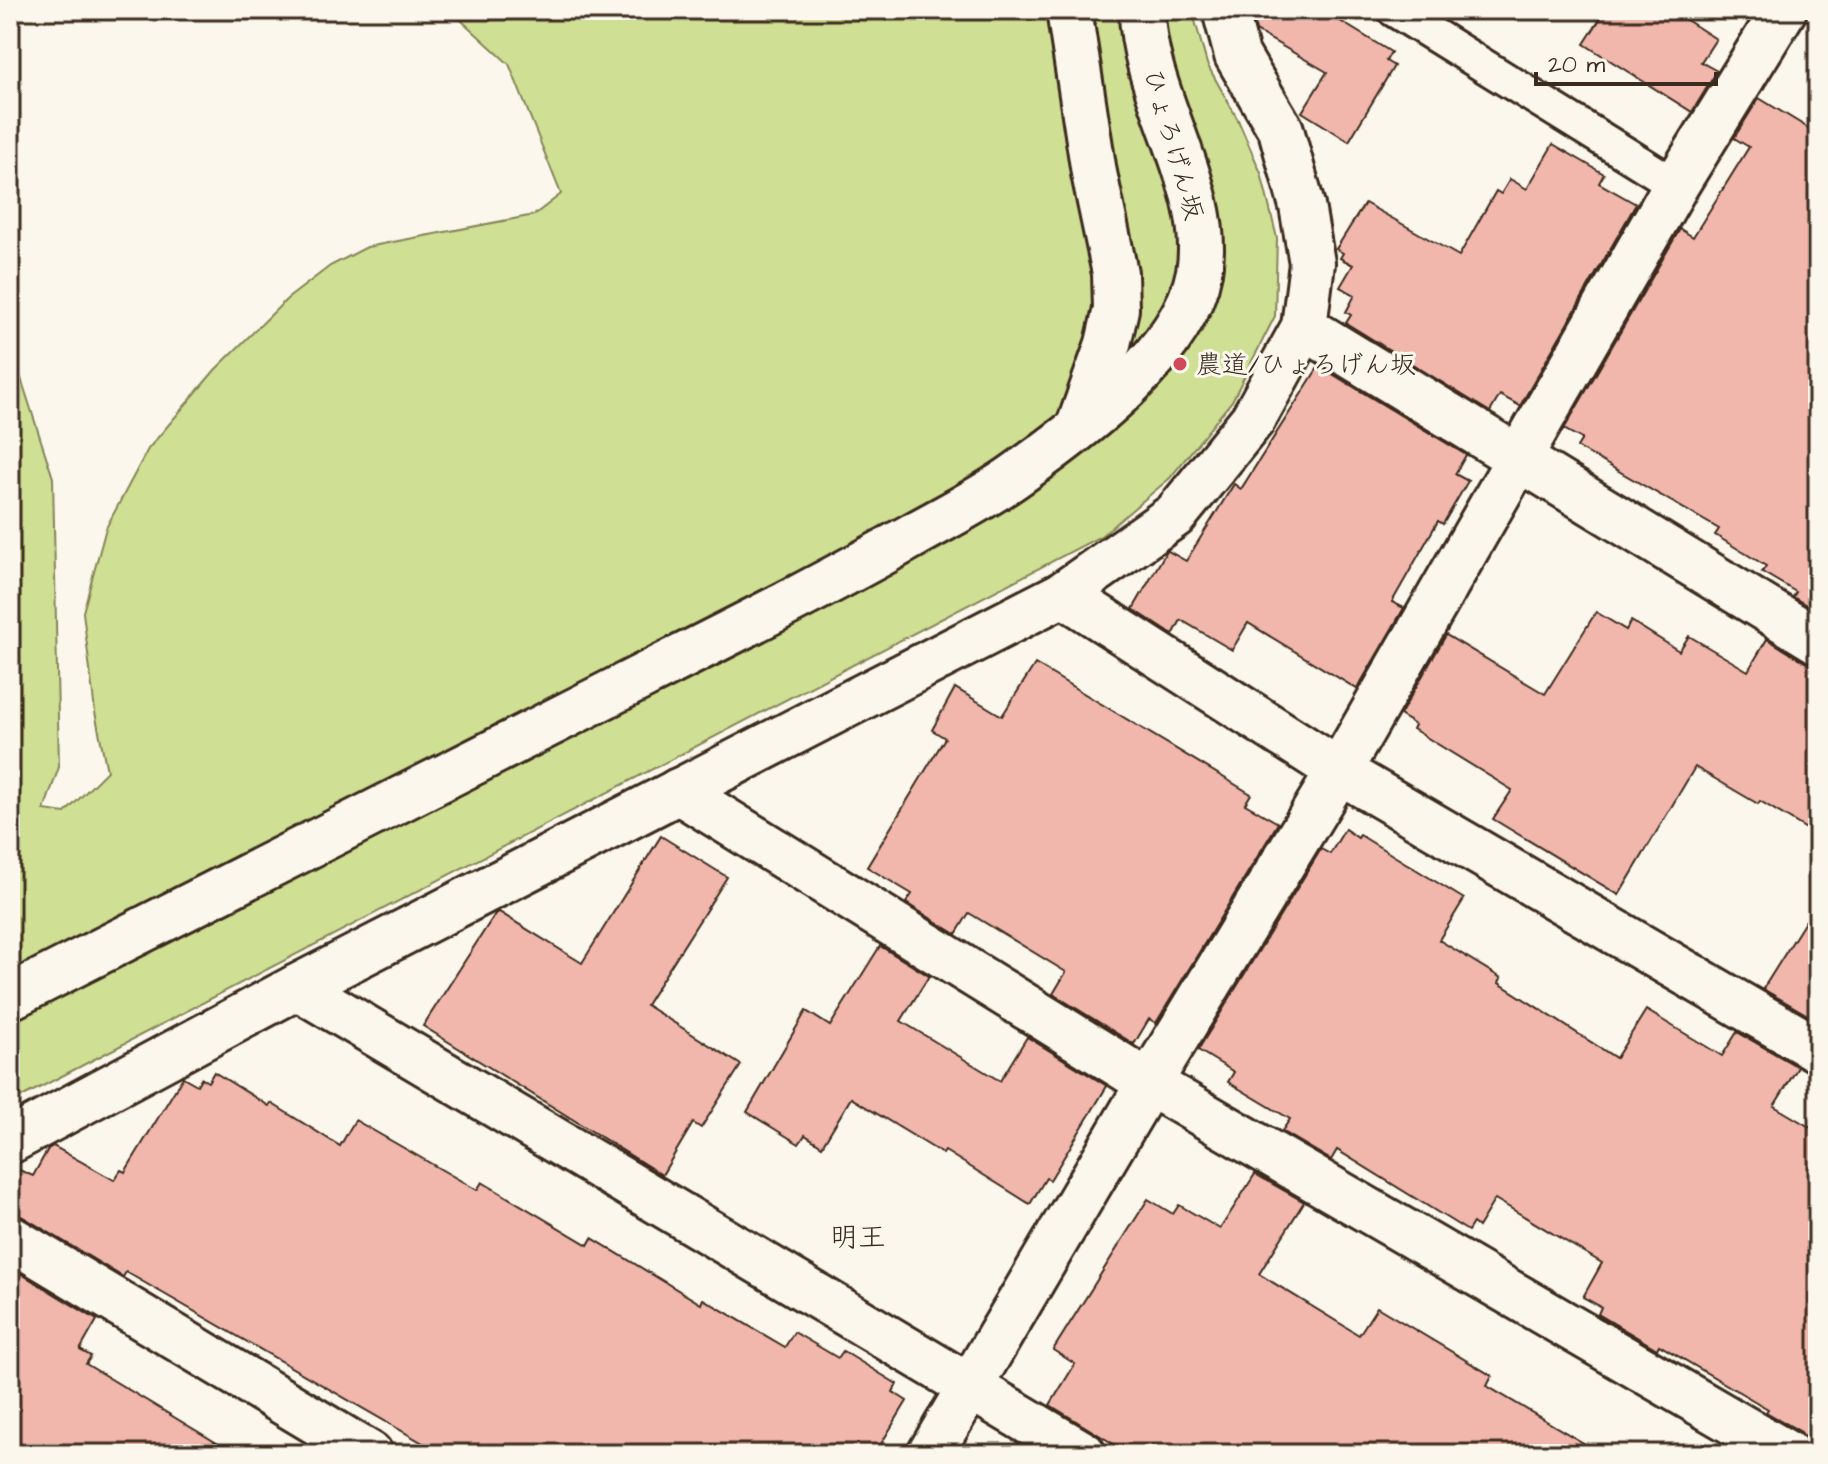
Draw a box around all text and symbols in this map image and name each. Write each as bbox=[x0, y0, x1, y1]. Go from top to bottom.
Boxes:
scale bar bbox=[1536, 36, 1716, 86]
text: 20 m bbox=[1548, 48, 1605, 82]
street label: ひょろげん坂 bbox=[1134, 64, 1212, 224]
place label: 農道/ひょろげん坂 bbox=[1196, 347, 1416, 383]
marker: 農道/ひょろげん坂 bbox=[1171, 355, 1189, 373]
district label: 明王 bbox=[830, 1218, 886, 1257]

